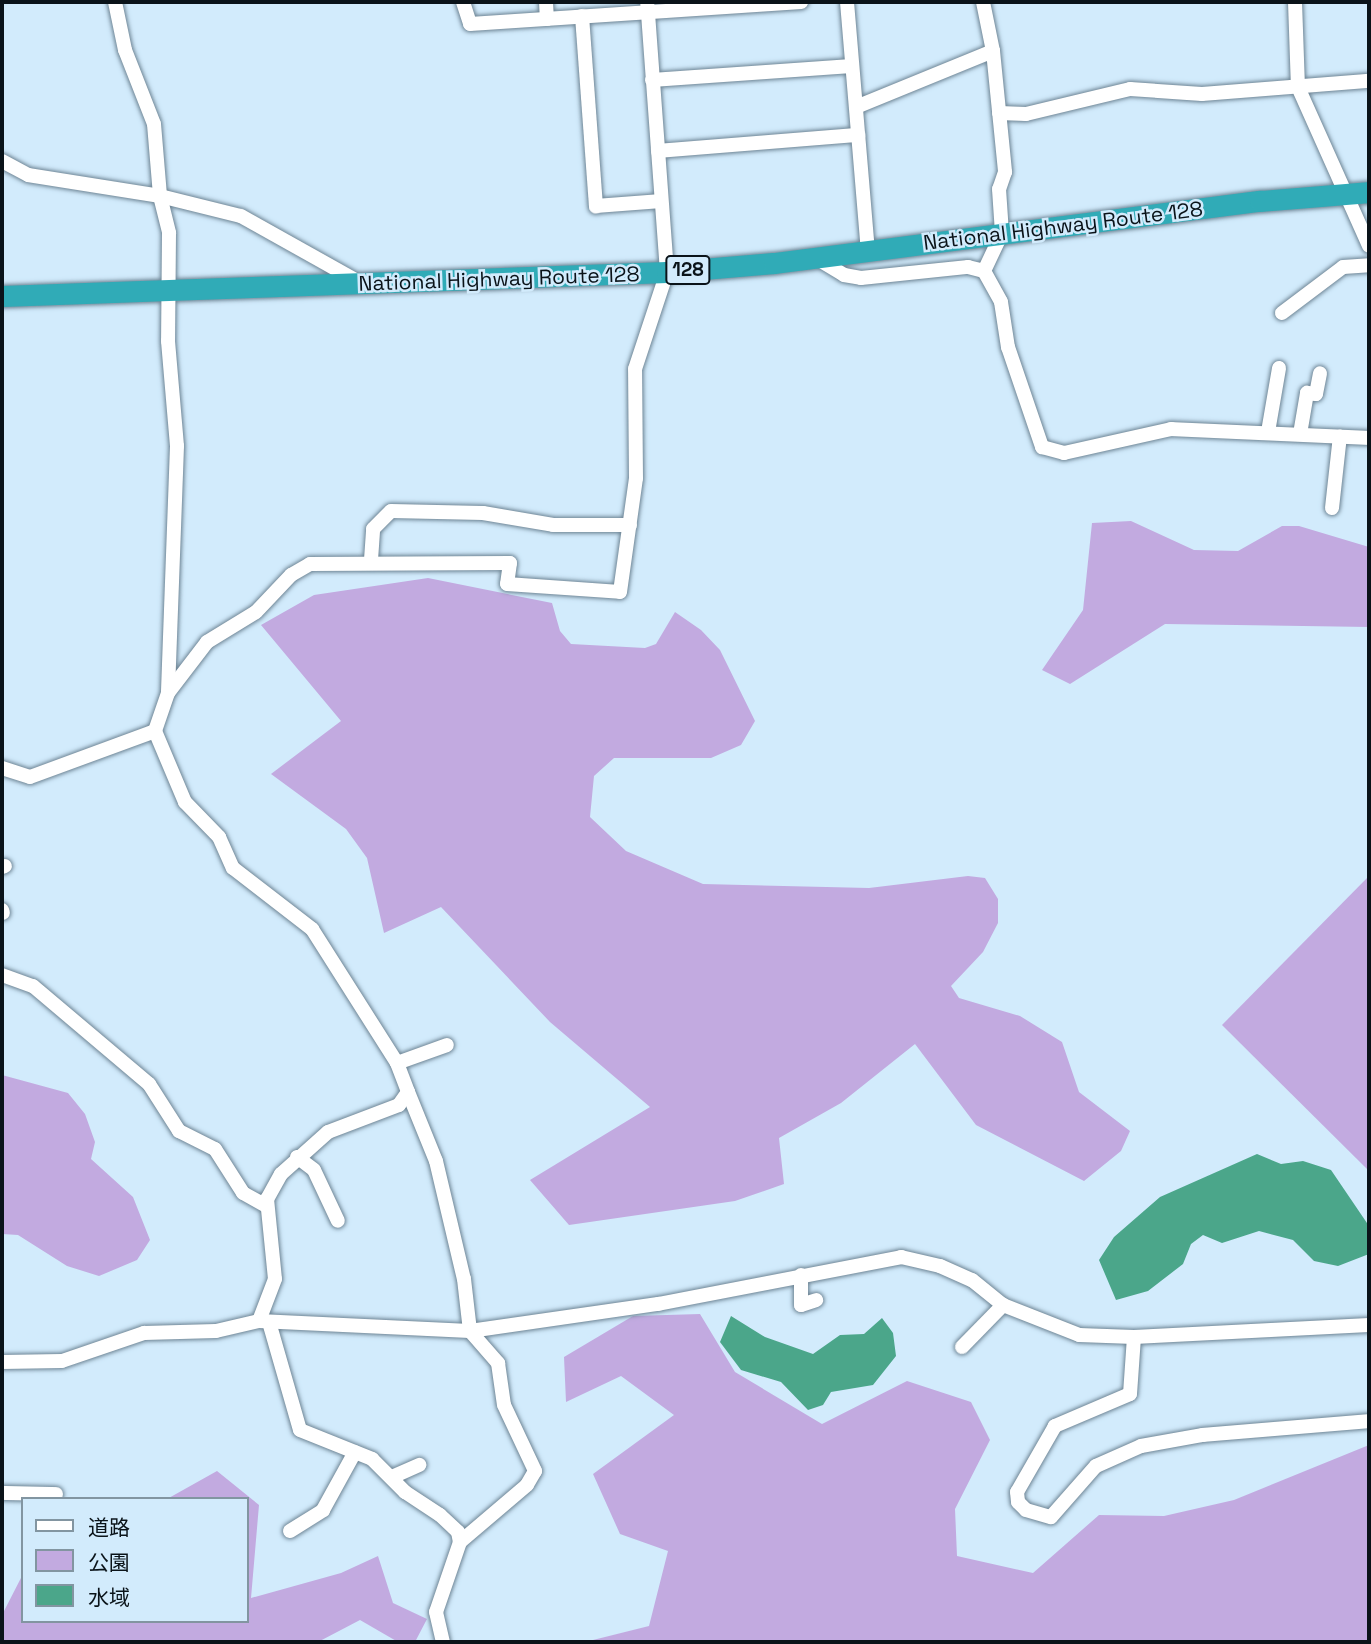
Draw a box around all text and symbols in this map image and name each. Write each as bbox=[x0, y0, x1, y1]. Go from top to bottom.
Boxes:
street label: National Highway Route 128 bbox=[922, 196, 1204, 256]
road number: 128 bbox=[665, 254, 711, 286]
street label: National Highway Route 128 bbox=[358, 262, 640, 296]
legend bbox=[21, 1497, 248, 1623]
text: 道路 bbox=[88, 1514, 130, 1541]
text: 公園 bbox=[88, 1549, 130, 1576]
text: 水域 bbox=[88, 1584, 130, 1611]

